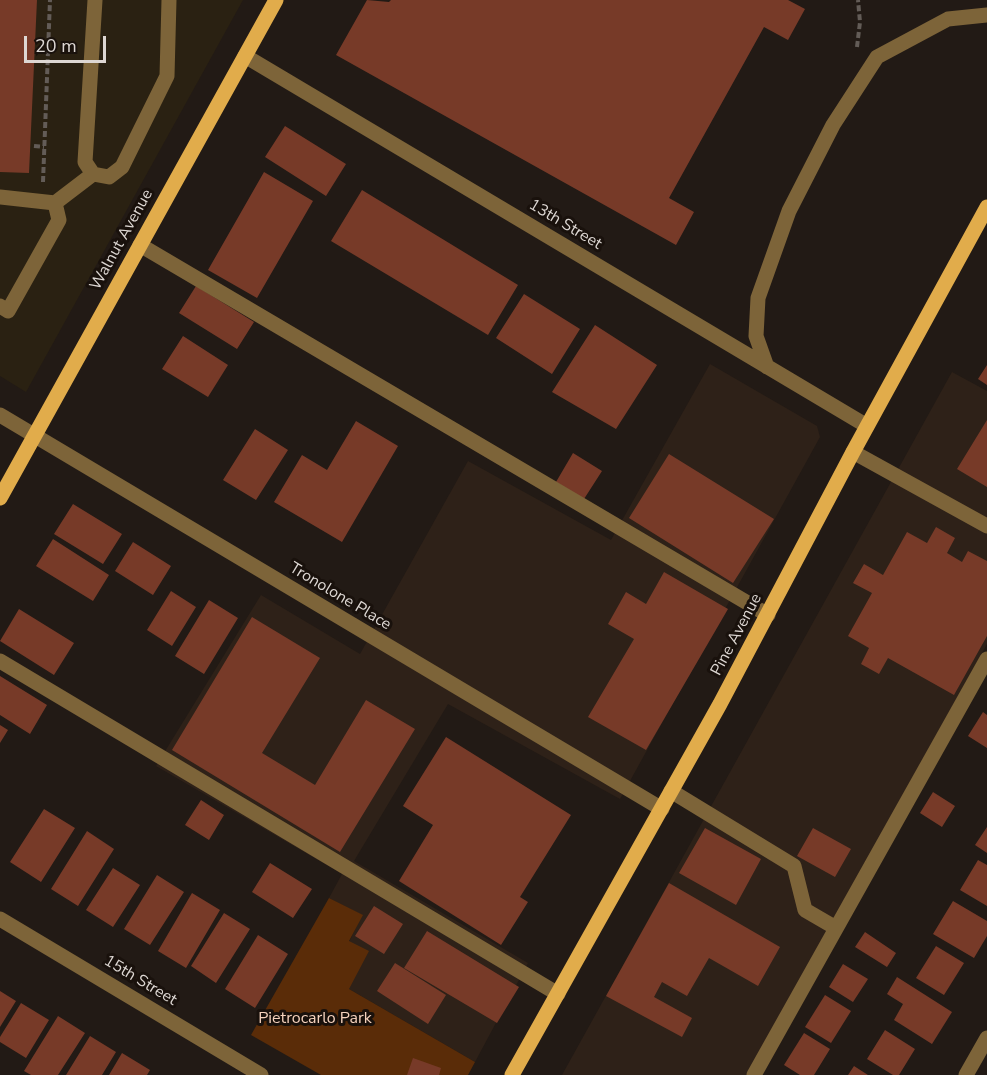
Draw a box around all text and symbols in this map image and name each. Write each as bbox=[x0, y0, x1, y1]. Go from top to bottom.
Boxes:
scale bar bbox=[27, 24, 110, 62]
text: 20 m bbox=[35, 34, 77, 58]
street label: Walnut Avenue bbox=[86, 186, 158, 294]
street label: 13th Street bbox=[525, 196, 605, 254]
street label: Tronolone Place bbox=[286, 559, 394, 635]
street label: Pine Avenue bbox=[707, 591, 767, 679]
street label: 15th Street bbox=[100, 952, 180, 1010]
park label: Pietrocarlo Park bbox=[258, 1009, 372, 1029]

